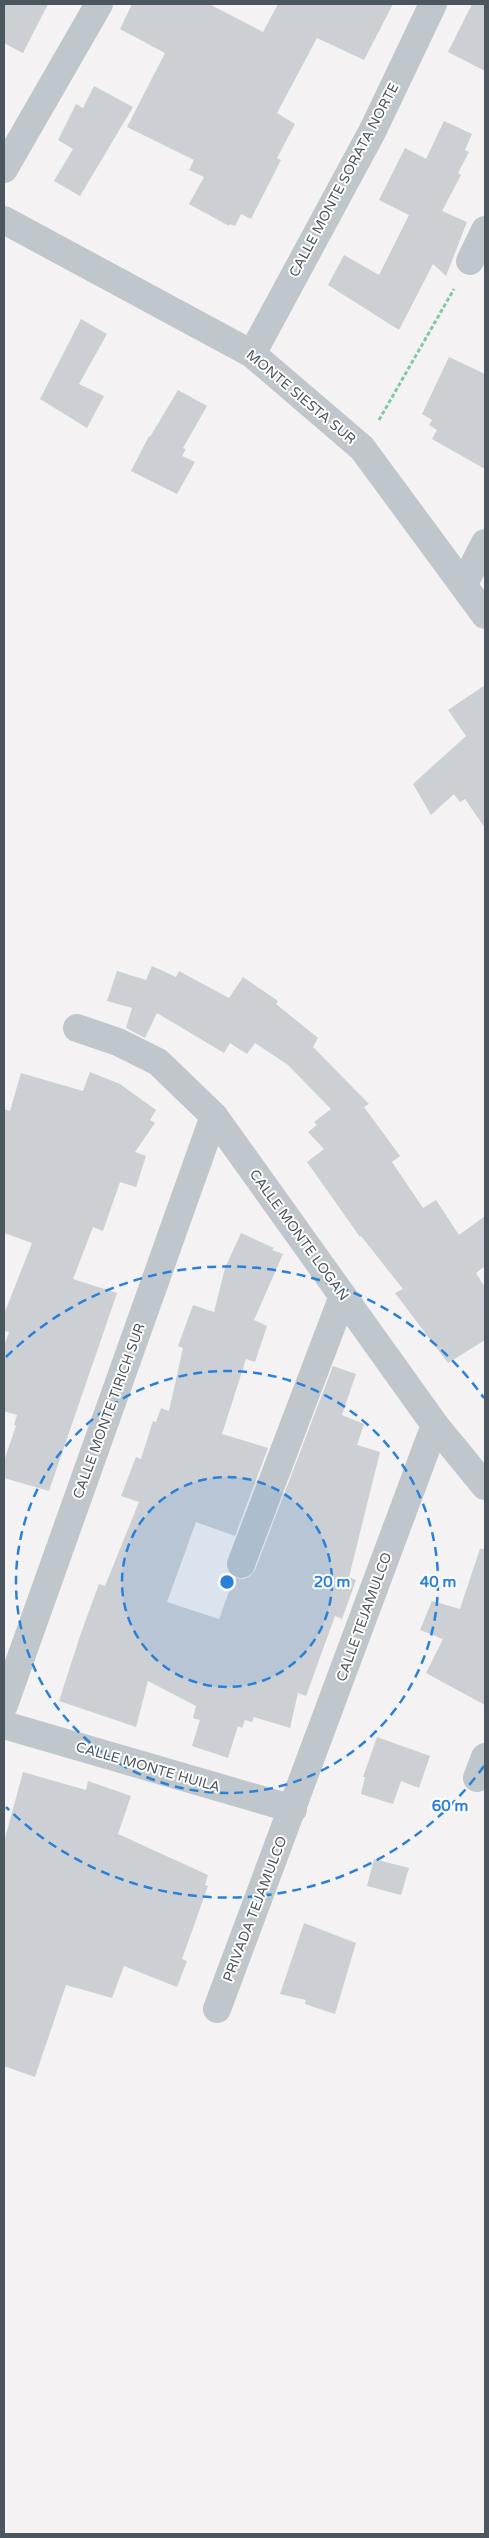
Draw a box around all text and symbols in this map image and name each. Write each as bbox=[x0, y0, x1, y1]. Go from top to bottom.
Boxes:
street label: CALLE MONTE SORATA NORTE bbox=[285, 80, 403, 280]
street label: MONTE SIESTA SUR bbox=[243, 346, 359, 448]
street label: CALLE MONTE LOGAN bbox=[246, 1166, 352, 1304]
street label: CALLE MONTE TIRICH SUR bbox=[69, 1321, 149, 1501]
street label: CALLE TEJAMULCO bbox=[333, 1550, 395, 1684]
centre of rings bbox=[218, 1573, 236, 1591]
text: 20 m bbox=[314, 1573, 350, 1591]
text: 40 m bbox=[420, 1573, 456, 1591]
street label: CALLE MONTE HUILA bbox=[74, 1738, 222, 1796]
text: 60 m bbox=[432, 1797, 468, 1815]
street label: PRIVADA TEJAMULCO bbox=[219, 1834, 291, 1984]

